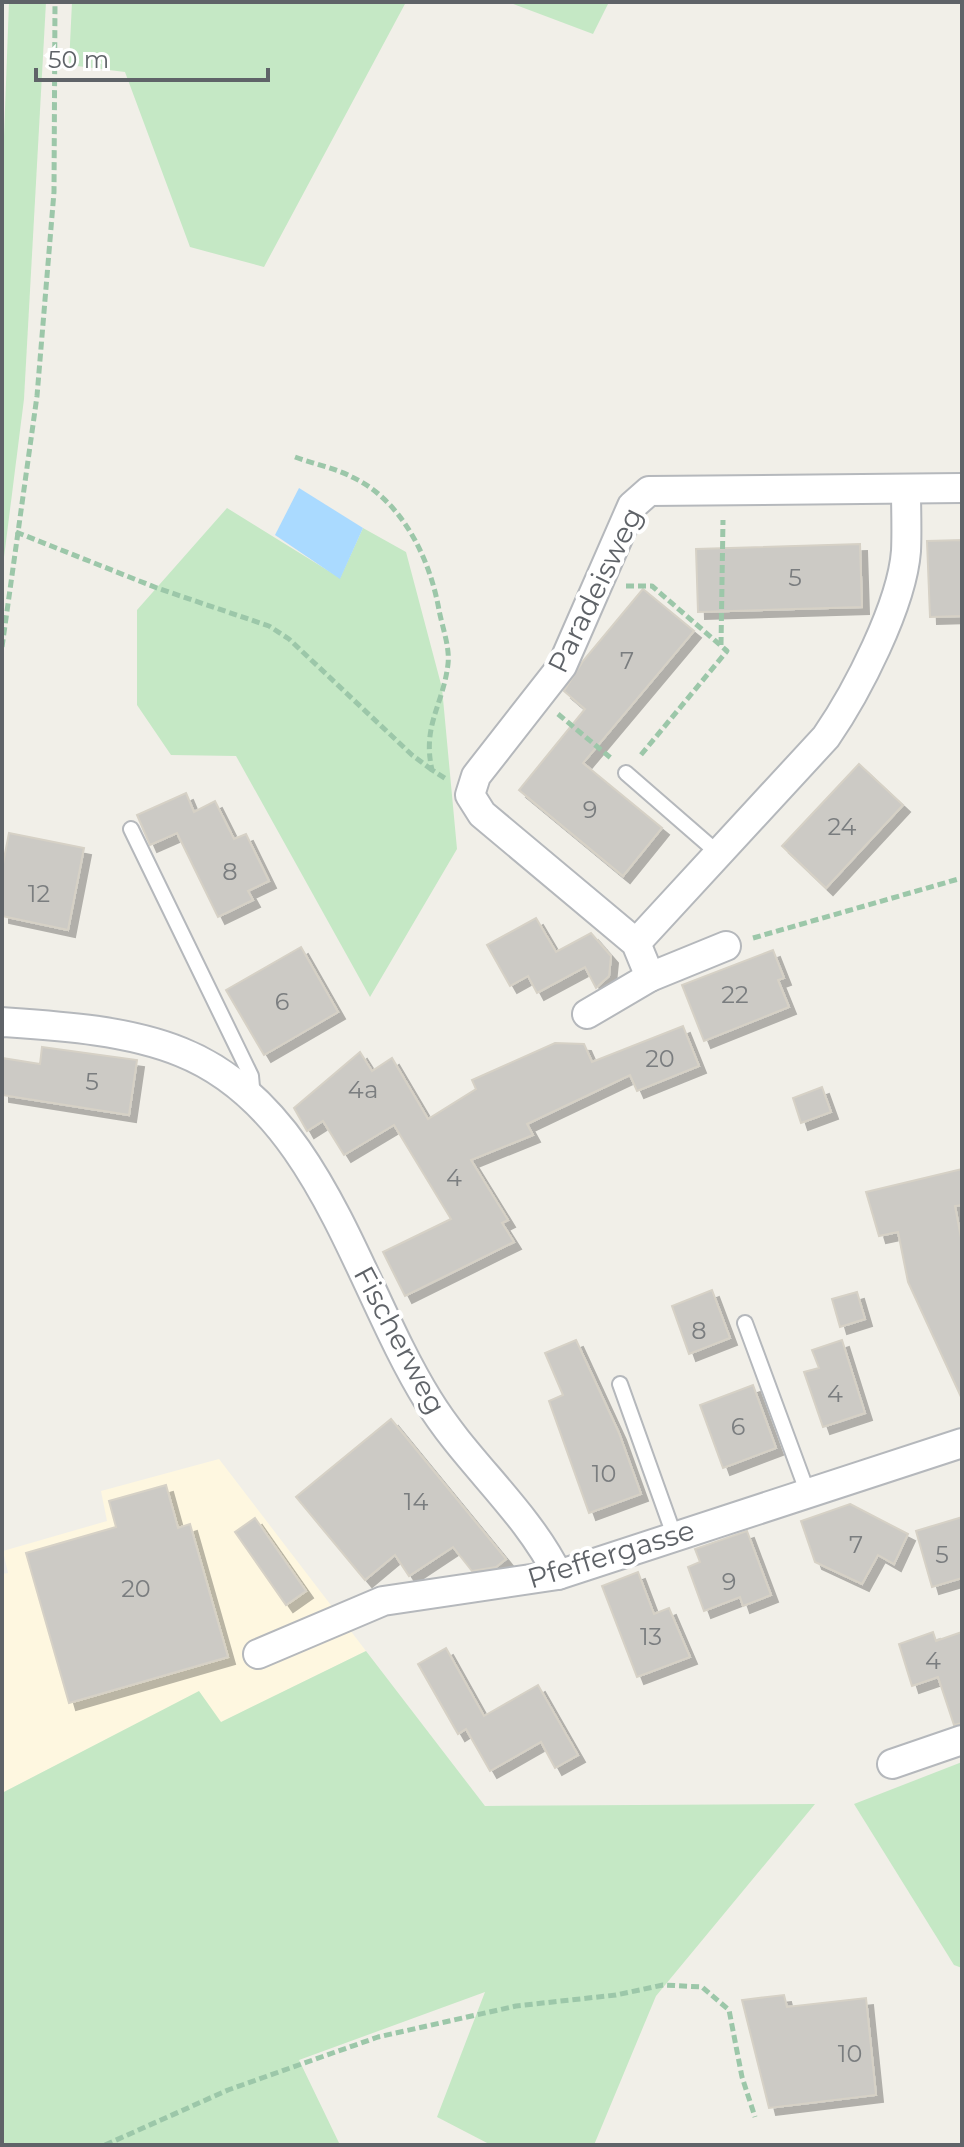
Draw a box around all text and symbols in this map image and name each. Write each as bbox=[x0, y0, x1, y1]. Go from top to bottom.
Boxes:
scale bar bbox=[36, 32, 268, 82]
text: 50 m bbox=[48, 45, 109, 74]
street label: Paradeisweg bbox=[540, 502, 650, 678]
house number: 5 bbox=[788, 563, 802, 592]
house number: 7 bbox=[620, 646, 634, 675]
house number: 9 bbox=[583, 795, 597, 824]
house number: 24 bbox=[828, 812, 857, 841]
house number: 8 bbox=[222, 857, 238, 886]
house number: 12 bbox=[28, 879, 50, 908]
house number: 22 bbox=[721, 980, 749, 1009]
house number: 6 bbox=[275, 987, 289, 1016]
house number: 20 bbox=[645, 1044, 675, 1073]
house number: 5 bbox=[85, 1067, 99, 1096]
house number: 4a bbox=[348, 1075, 378, 1104]
house number: 4 bbox=[446, 1163, 462, 1192]
street label: Fischerweg bbox=[347, 1260, 453, 1420]
house number: 8 bbox=[691, 1316, 707, 1345]
house number: 4 bbox=[827, 1379, 843, 1408]
house number: 6 bbox=[731, 1412, 745, 1441]
house number: 10 bbox=[592, 1459, 616, 1488]
house number: 14 bbox=[404, 1487, 428, 1516]
street label: Pfeffergasse bbox=[523, 1512, 699, 1596]
house number: 7 bbox=[849, 1530, 863, 1559]
house number: 5 bbox=[935, 1540, 949, 1569]
house number: 9 bbox=[722, 1567, 736, 1596]
house number: 20 bbox=[121, 1574, 151, 1603]
house number: 13 bbox=[640, 1622, 662, 1651]
house number: 4 bbox=[925, 1646, 941, 1675]
house number: 10 bbox=[838, 2039, 862, 2068]

